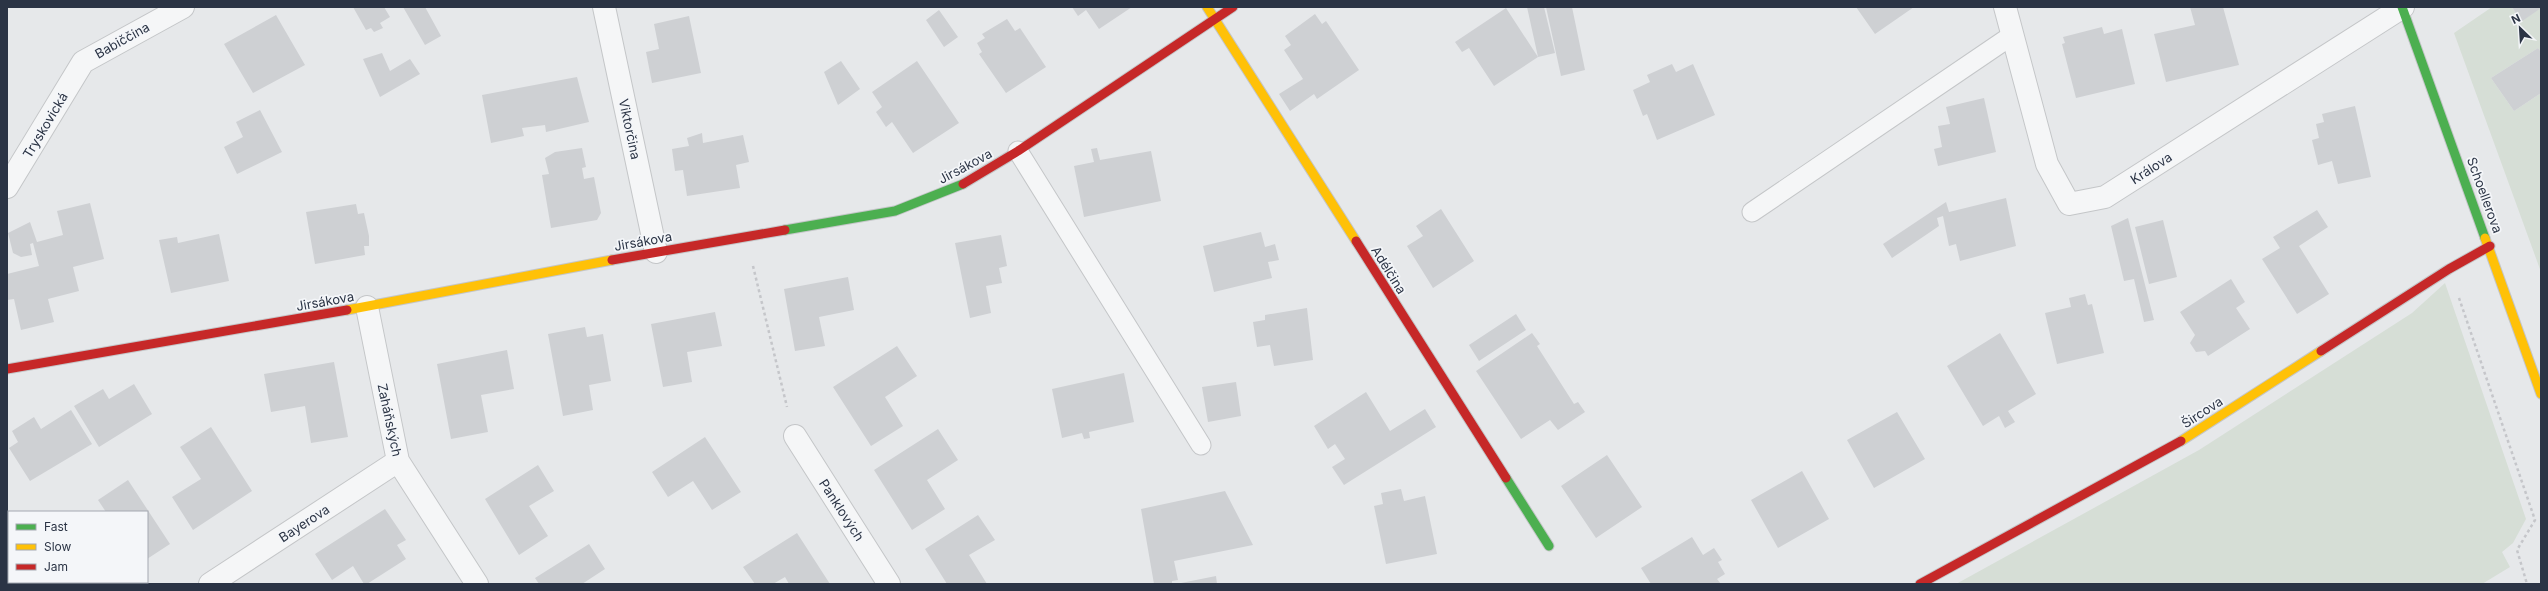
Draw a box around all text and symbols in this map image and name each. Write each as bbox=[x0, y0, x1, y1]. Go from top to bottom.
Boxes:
north arrow bbox=[2500, 8, 2540, 48]
text: N bbox=[2509, 11, 2523, 27]
street label: Babiččina bbox=[92, 18, 152, 62]
street label: Tryskovická bbox=[19, 89, 71, 161]
street label: Viktorčina bbox=[616, 97, 644, 161]
street label: Jirsákova bbox=[935, 145, 995, 187]
street label: Králova bbox=[2127, 149, 2175, 187]
street label: Schoellerova bbox=[2464, 155, 2506, 235]
street label: Jirsákova bbox=[613, 228, 673, 254]
street label: Adélčina bbox=[1368, 243, 1410, 297]
street label: Jirsákova bbox=[295, 288, 355, 314]
street label: Zaháňských bbox=[374, 382, 406, 458]
street label: Šircova bbox=[2178, 393, 2226, 431]
street label: Panklových bbox=[816, 476, 868, 544]
street label: Bayerova bbox=[276, 501, 332, 545]
legend bbox=[8, 511, 148, 583]
text: Fast bbox=[44, 519, 68, 534]
text: Slow bbox=[44, 539, 72, 554]
text: Jam bbox=[44, 559, 68, 574]

